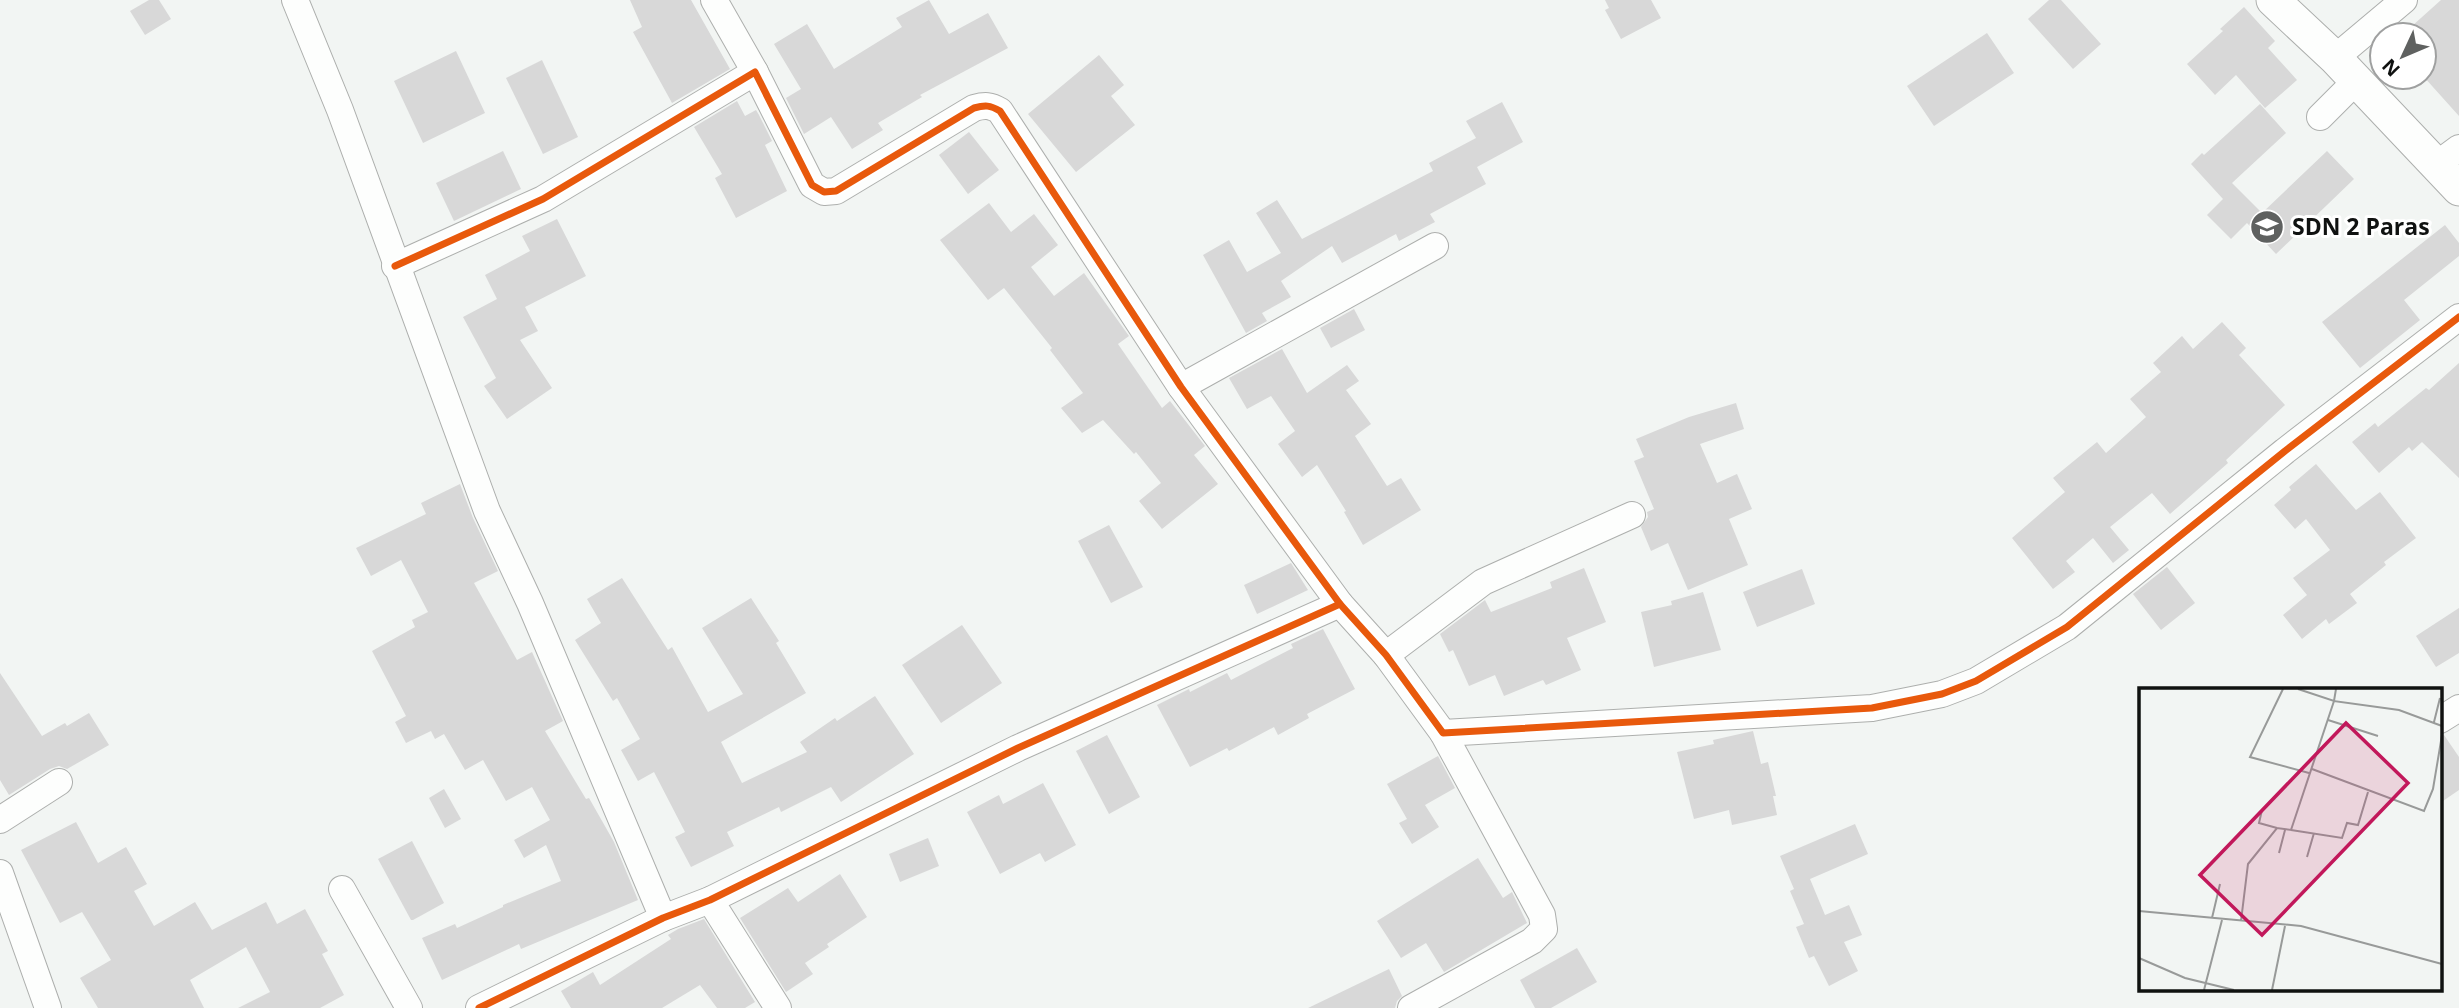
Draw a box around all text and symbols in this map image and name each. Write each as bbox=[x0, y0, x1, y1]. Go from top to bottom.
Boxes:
north arrow bbox=[2368, 21, 2438, 91]
text: N bbox=[2376, 53, 2405, 82]
school or university icon: SDN 2 Paras bbox=[2248, 208, 2286, 246]
place label: SDN 2 Paras bbox=[2292, 210, 2430, 242]
inset map bbox=[2139, 688, 2442, 990]

